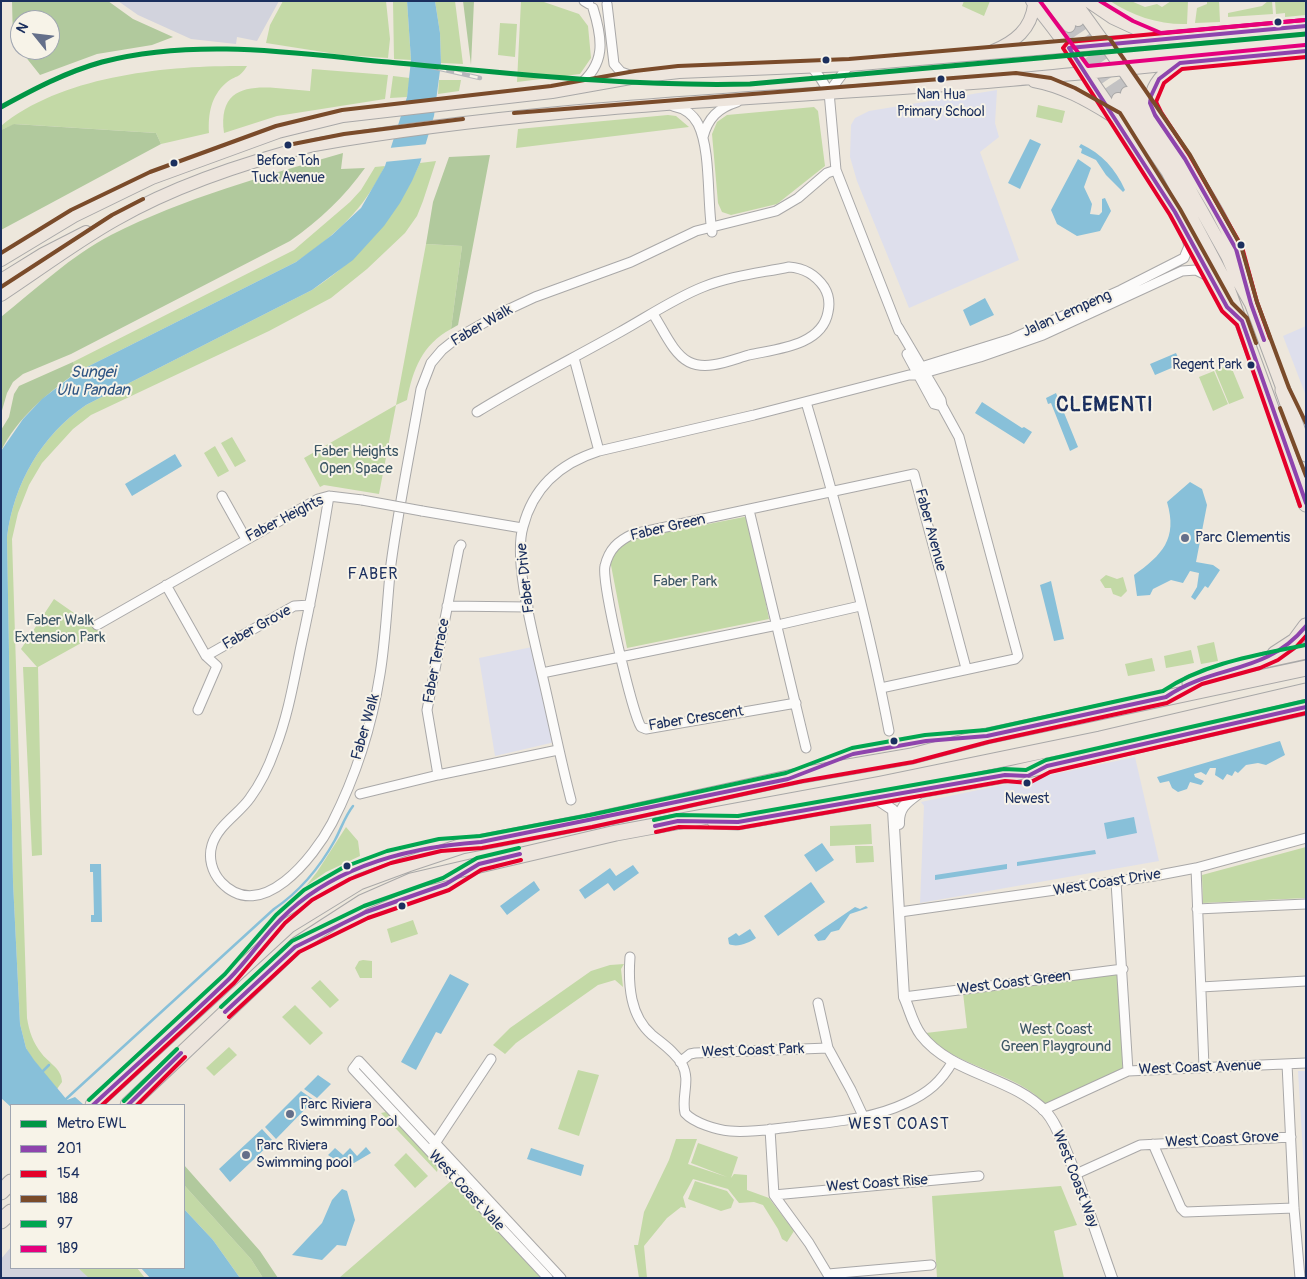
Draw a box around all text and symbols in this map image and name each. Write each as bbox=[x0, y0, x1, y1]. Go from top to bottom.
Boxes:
north arrow bbox=[10, 10, 60, 60]
unlabelled marker bbox=[1273, 17, 1283, 27]
text: N bbox=[13, 20, 32, 36]
unlabelled marker bbox=[821, 55, 831, 65]
marker: Nan Hua Primary School bbox=[936, 74, 946, 84]
place label: Nan Hua Primary School bbox=[897, 87, 985, 120]
marker: Before Toh Tuck Avenue bbox=[283, 140, 293, 150]
place label: Before Toh Tuck Avenue bbox=[251, 153, 325, 186]
unlabelled marker bbox=[169, 158, 179, 168]
unlabelled marker bbox=[1236, 240, 1246, 250]
street label: Jalan Lempeng bbox=[1020, 286, 1114, 342]
street label: Faber Walk bbox=[448, 301, 516, 351]
place label: Regent Park bbox=[1172, 357, 1242, 373]
marker: Regent Park bbox=[1246, 360, 1256, 370]
water label: Sungei Ulu Pandan bbox=[56, 363, 130, 401]
district label: CLEMENTI bbox=[1055, 394, 1155, 418]
park label: Faber Heights Open Space bbox=[314, 443, 398, 478]
street label: Faber Avenue bbox=[910, 487, 950, 573]
street label: Faber Heights bbox=[243, 492, 327, 546]
street label: Faber Green bbox=[629, 511, 707, 545]
place label: Parc Clementis bbox=[1195, 529, 1290, 547]
marker: Parc Clementis bbox=[1179, 532, 1191, 544]
street label: Faber Drive bbox=[513, 542, 539, 614]
district label: FABER bbox=[347, 565, 399, 585]
park label: Faber Park bbox=[653, 573, 717, 591]
street label: Faber Grove bbox=[220, 602, 294, 654]
park label: Faber Walk Extension Park bbox=[14, 612, 106, 647]
street label: Faber Terrace bbox=[420, 617, 454, 705]
street label: Faber Walk bbox=[348, 692, 384, 762]
street label: Faber Crescent bbox=[647, 703, 745, 735]
unlabelled marker bbox=[889, 736, 899, 746]
marker: Newest bbox=[1022, 778, 1032, 788]
place label: Newest bbox=[1005, 791, 1049, 807]
unlabelled marker bbox=[342, 861, 352, 871]
street label: West Coast Drive bbox=[1052, 866, 1162, 900]
unlabelled marker bbox=[397, 901, 407, 911]
street label: West Coast Green bbox=[956, 967, 1072, 999]
park label: West Coast Green Playground bbox=[1001, 1021, 1111, 1056]
street label: West Coast Park bbox=[701, 1040, 805, 1062]
street label: West Coast Avenue bbox=[1138, 1057, 1262, 1079]
place label: Parc Riviera Swimming Pool bbox=[300, 1096, 398, 1131]
legend bbox=[10, 1104, 185, 1269]
marker: Parc Riviera Swimming Pool bbox=[284, 1108, 296, 1120]
text: Metro EWL bbox=[57, 1114, 127, 1133]
district label: WEST COAST bbox=[847, 1115, 951, 1135]
street label: West Coast Way bbox=[1048, 1128, 1102, 1230]
street label: West Coast Grove bbox=[1165, 1128, 1279, 1152]
place label: Parc Riviera Swimming pool bbox=[256, 1137, 352, 1172]
text: 201 bbox=[57, 1139, 82, 1158]
street label: West Coast Vale bbox=[424, 1147, 508, 1235]
marker: Parc Riviera Swimming pool bbox=[240, 1149, 252, 1161]
text: 154 bbox=[57, 1164, 80, 1183]
street label: West Coast Rise bbox=[826, 1171, 928, 1197]
text: 188 bbox=[57, 1189, 78, 1208]
text: 97 bbox=[57, 1214, 73, 1233]
text: 189 bbox=[57, 1239, 78, 1258]

